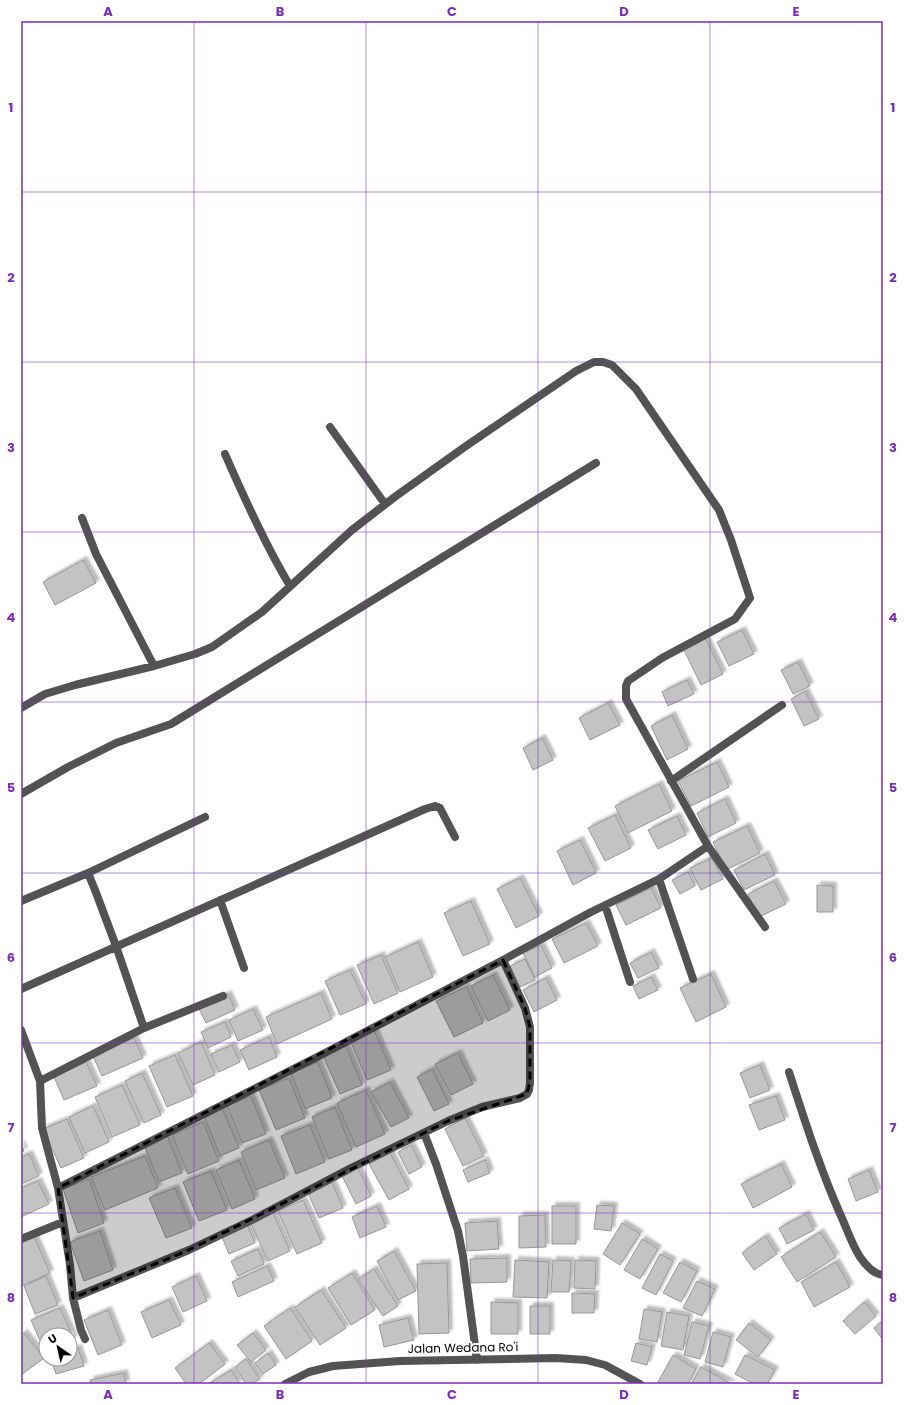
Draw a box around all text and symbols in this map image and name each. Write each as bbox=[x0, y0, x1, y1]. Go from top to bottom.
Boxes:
text: A bbox=[103, 2, 113, 21]
text: B bbox=[276, 2, 285, 21]
text: C bbox=[447, 2, 457, 21]
text: D bbox=[619, 2, 629, 21]
text: E bbox=[792, 2, 800, 21]
text: 1 bbox=[9, 98, 13, 117]
text: 1 bbox=[891, 98, 895, 117]
text: 2 bbox=[7, 268, 15, 287]
text: 2 bbox=[889, 268, 897, 287]
text: 3 bbox=[7, 438, 15, 457]
text: 3 bbox=[889, 438, 897, 457]
text: 4 bbox=[7, 608, 16, 627]
text: 4 bbox=[889, 608, 898, 627]
text: 5 bbox=[7, 778, 15, 797]
text: 5 bbox=[889, 778, 897, 797]
text: 6 bbox=[7, 948, 15, 967]
text: 6 bbox=[889, 948, 897, 967]
text: 7 bbox=[8, 1118, 15, 1137]
text: 7 bbox=[890, 1118, 897, 1137]
text: 8 bbox=[7, 1288, 15, 1307]
text: 8 bbox=[889, 1288, 897, 1307]
north arrow bbox=[38, 1327, 78, 1367]
text: U bbox=[45, 1330, 60, 1348]
street label: Jalan Wedana Ro'i bbox=[408, 1338, 518, 1357]
text: A bbox=[103, 1385, 113, 1404]
text: B bbox=[276, 1385, 285, 1404]
text: C bbox=[447, 1385, 457, 1404]
text: D bbox=[619, 1385, 629, 1404]
text: E bbox=[792, 1385, 800, 1404]

